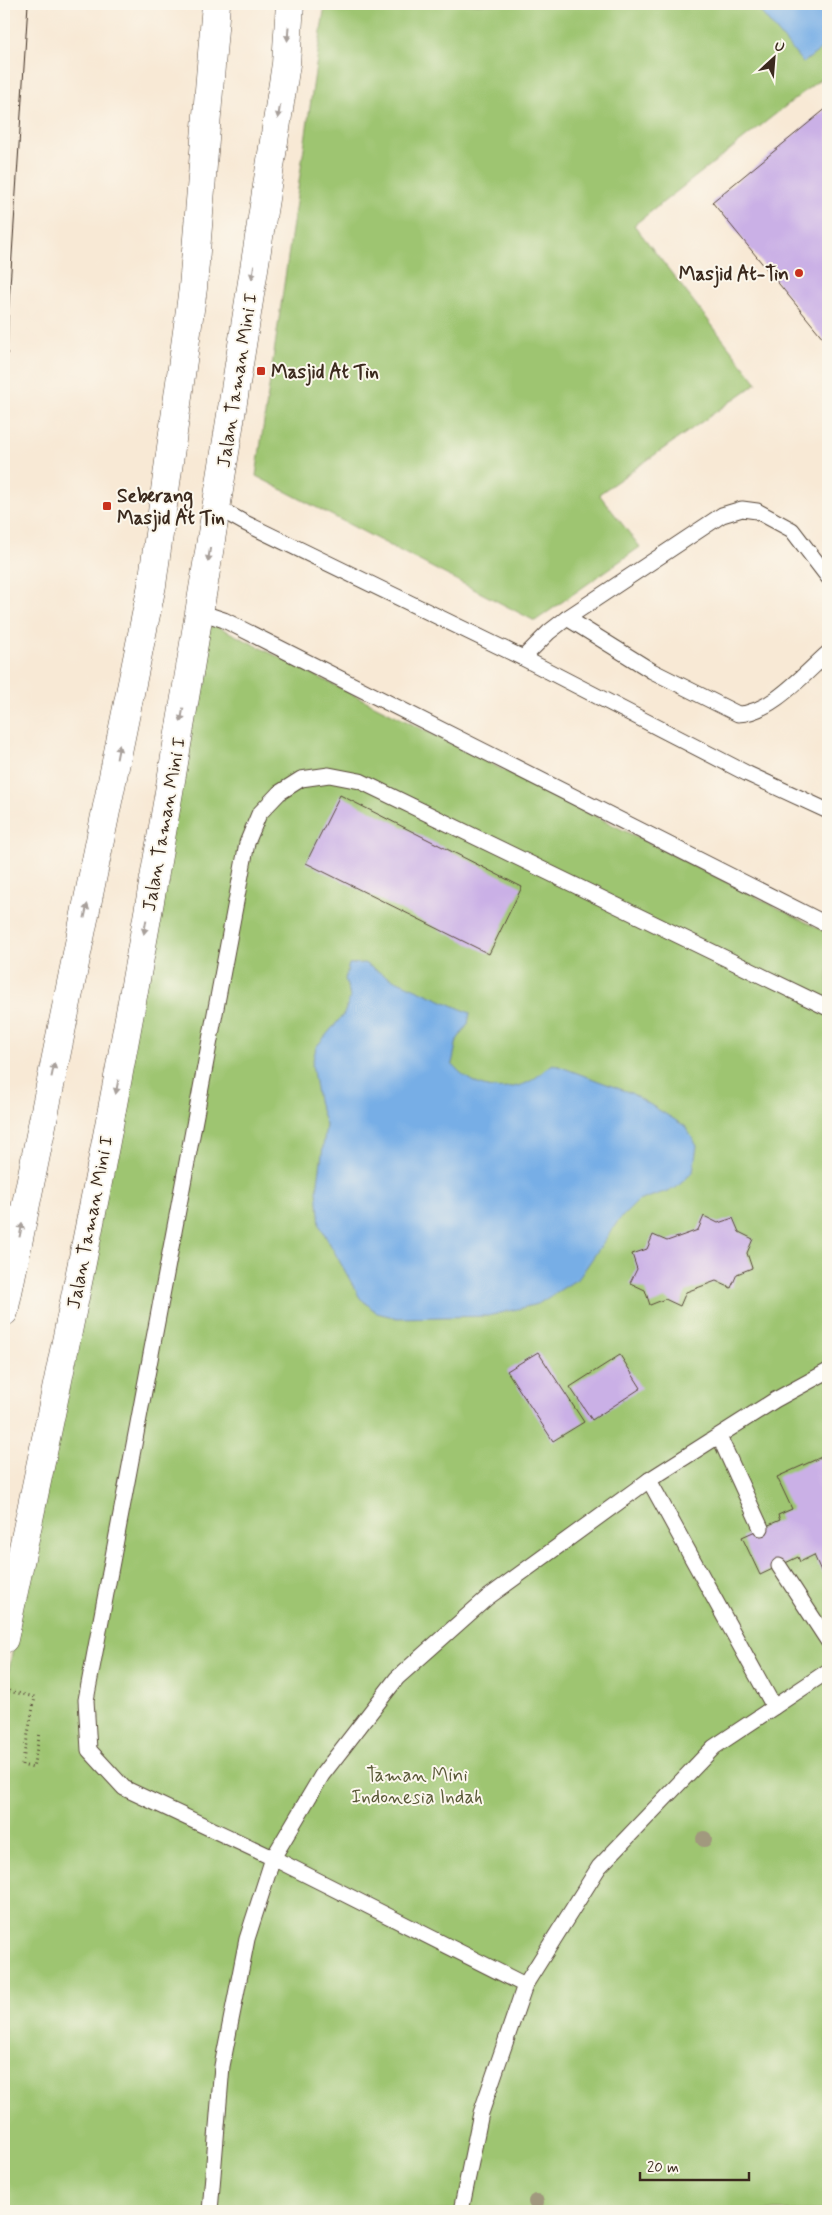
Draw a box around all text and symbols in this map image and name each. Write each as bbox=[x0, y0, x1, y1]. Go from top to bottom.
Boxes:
one-way arrow bbox=[284, 26, 292, 42]
north arrow bbox=[750, 32, 800, 82]
text: U bbox=[771, 37, 787, 57]
one-way arrow bbox=[274, 104, 282, 120]
place label: Masjid At-Tin bbox=[679, 262, 789, 288]
one-way arrow bbox=[249, 265, 257, 281]
marker: Masjid At-Tin bbox=[793, 267, 805, 279]
street label: Jalan Taman Mini I bbox=[211, 291, 264, 469]
place label: Masjid At Tin bbox=[271, 360, 379, 386]
marker: Masjid At Tin bbox=[255, 365, 267, 377]
place label: Seberang Masjid At Tin bbox=[117, 484, 225, 532]
marker: Seberang Masjid At Tin bbox=[101, 500, 113, 512]
one-way arrow bbox=[204, 547, 212, 563]
one-way arrow bbox=[177, 707, 185, 723]
street label: Jalan Taman Mini I bbox=[137, 735, 192, 913]
one-way arrow bbox=[114, 744, 122, 759]
one-way arrow bbox=[82, 904, 90, 919]
one-way arrow bbox=[140, 919, 148, 935]
one-way arrow bbox=[50, 1062, 58, 1078]
one-way arrow bbox=[112, 1079, 120, 1095]
street label: Jalan Taman Mini I bbox=[61, 1133, 120, 1311]
one-way arrow bbox=[17, 1221, 25, 1237]
park label: Taman Mini Indonesia Indah bbox=[351, 1763, 483, 1810]
scale bar bbox=[640, 2150, 748, 2182]
text: 20 m bbox=[647, 2158, 679, 2178]

